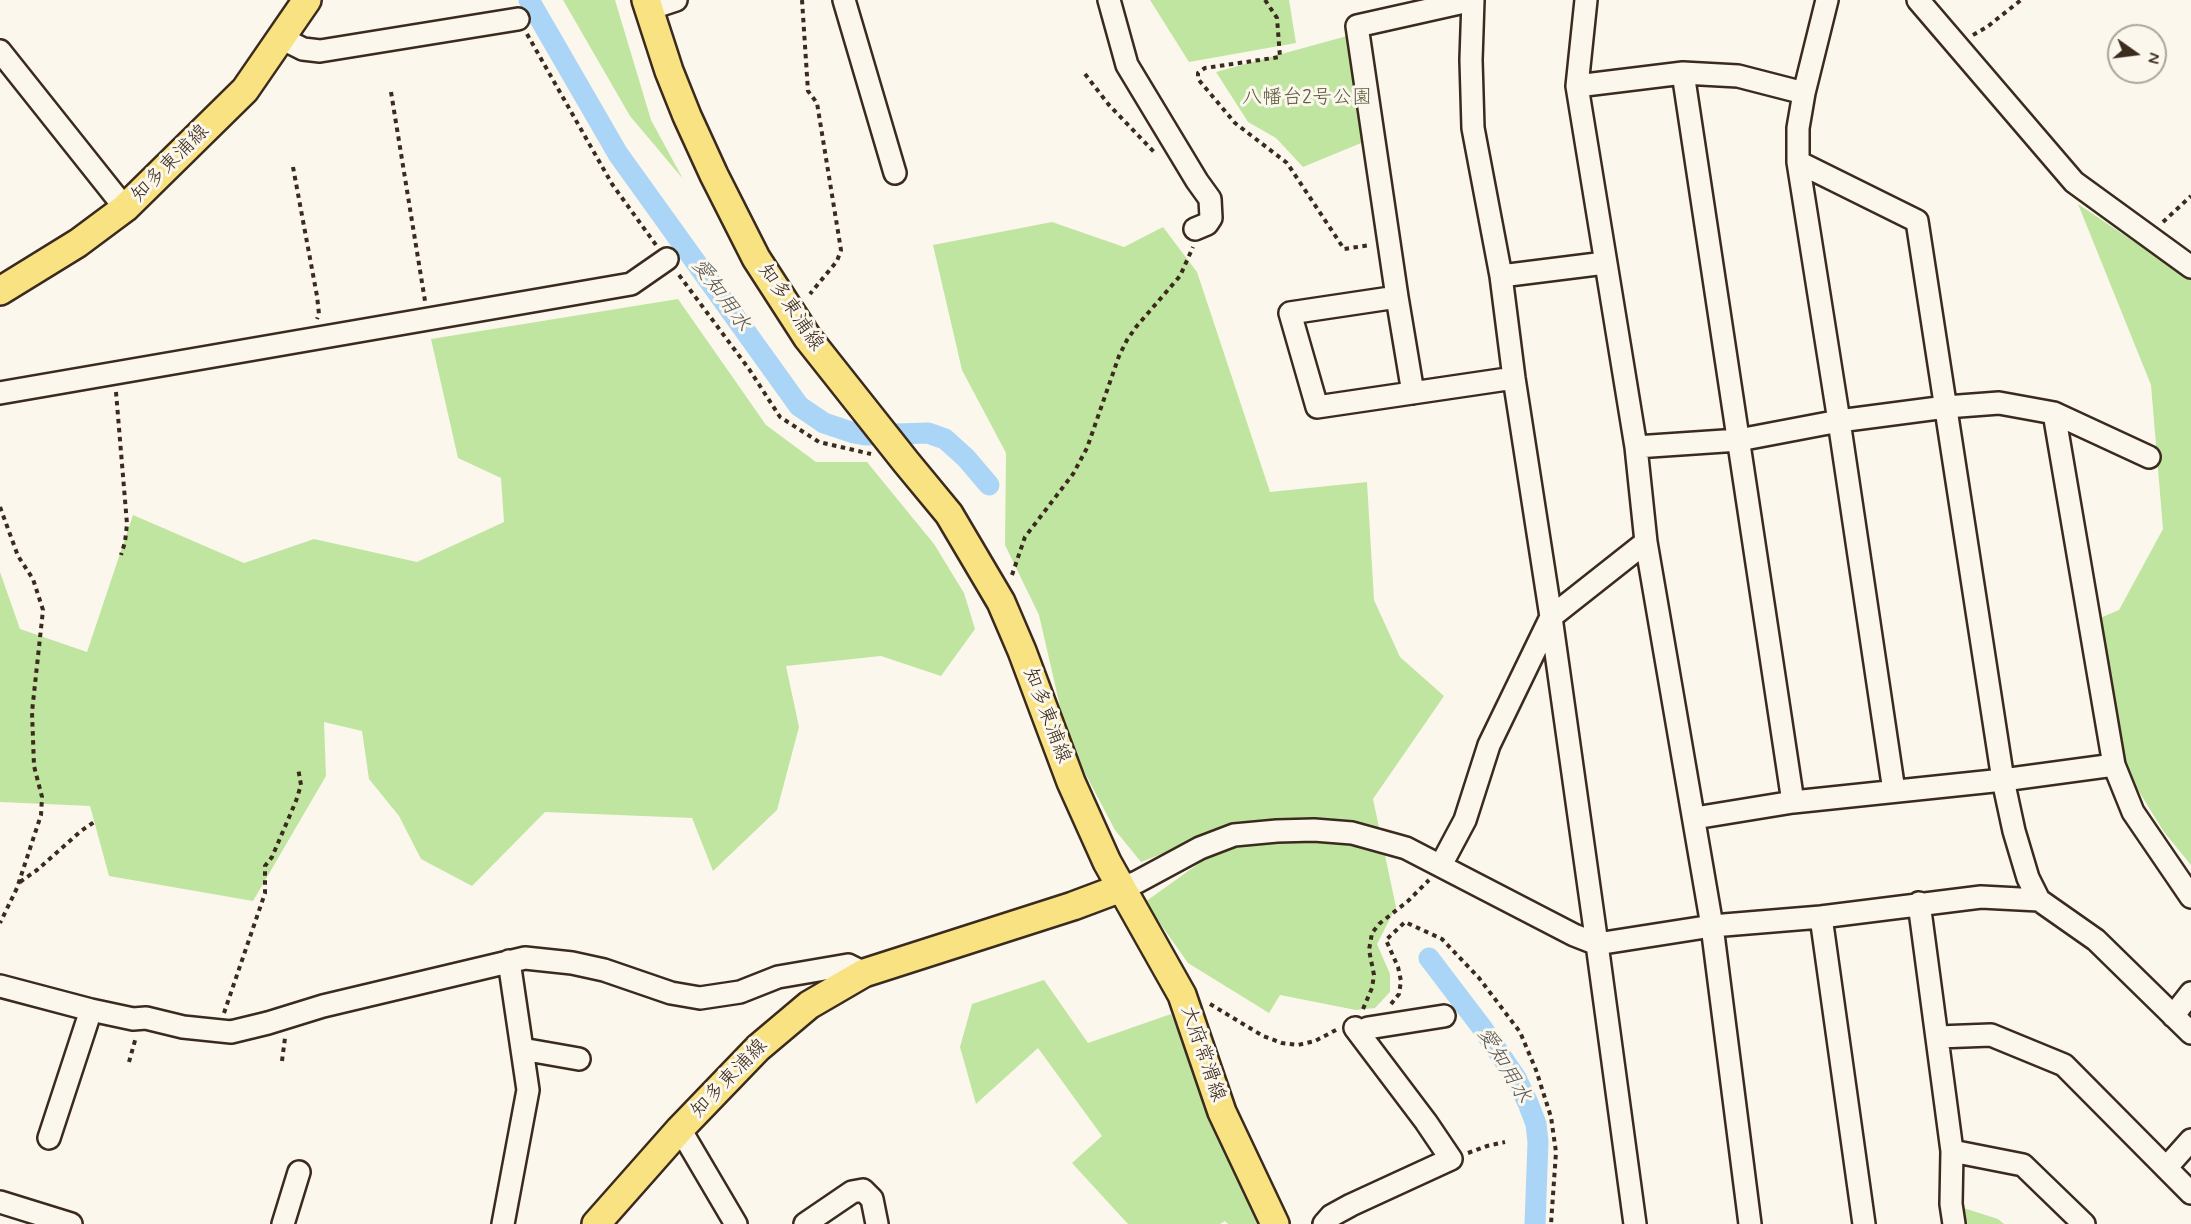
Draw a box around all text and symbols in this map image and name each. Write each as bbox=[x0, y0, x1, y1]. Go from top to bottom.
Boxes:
north arrow bbox=[2107, 24, 2167, 84]
text: N bbox=[2142, 50, 2164, 66]
park label: 八幡台2号公園 bbox=[1242, 87, 1372, 111]
street label: 知多東浦線 bbox=[127, 120, 215, 208]
water label: 愛知用水 bbox=[685, 255, 755, 337]
street label: 知多東浦線 bbox=[752, 260, 828, 356]
street label: 知多東浦線 bbox=[1017, 665, 1075, 767]
street label: 大府常滑線 bbox=[1174, 1003, 1230, 1105]
water label: 愛知用水 bbox=[1471, 1024, 1535, 1108]
street label: 知多東浦線 bbox=[687, 1035, 773, 1123]

